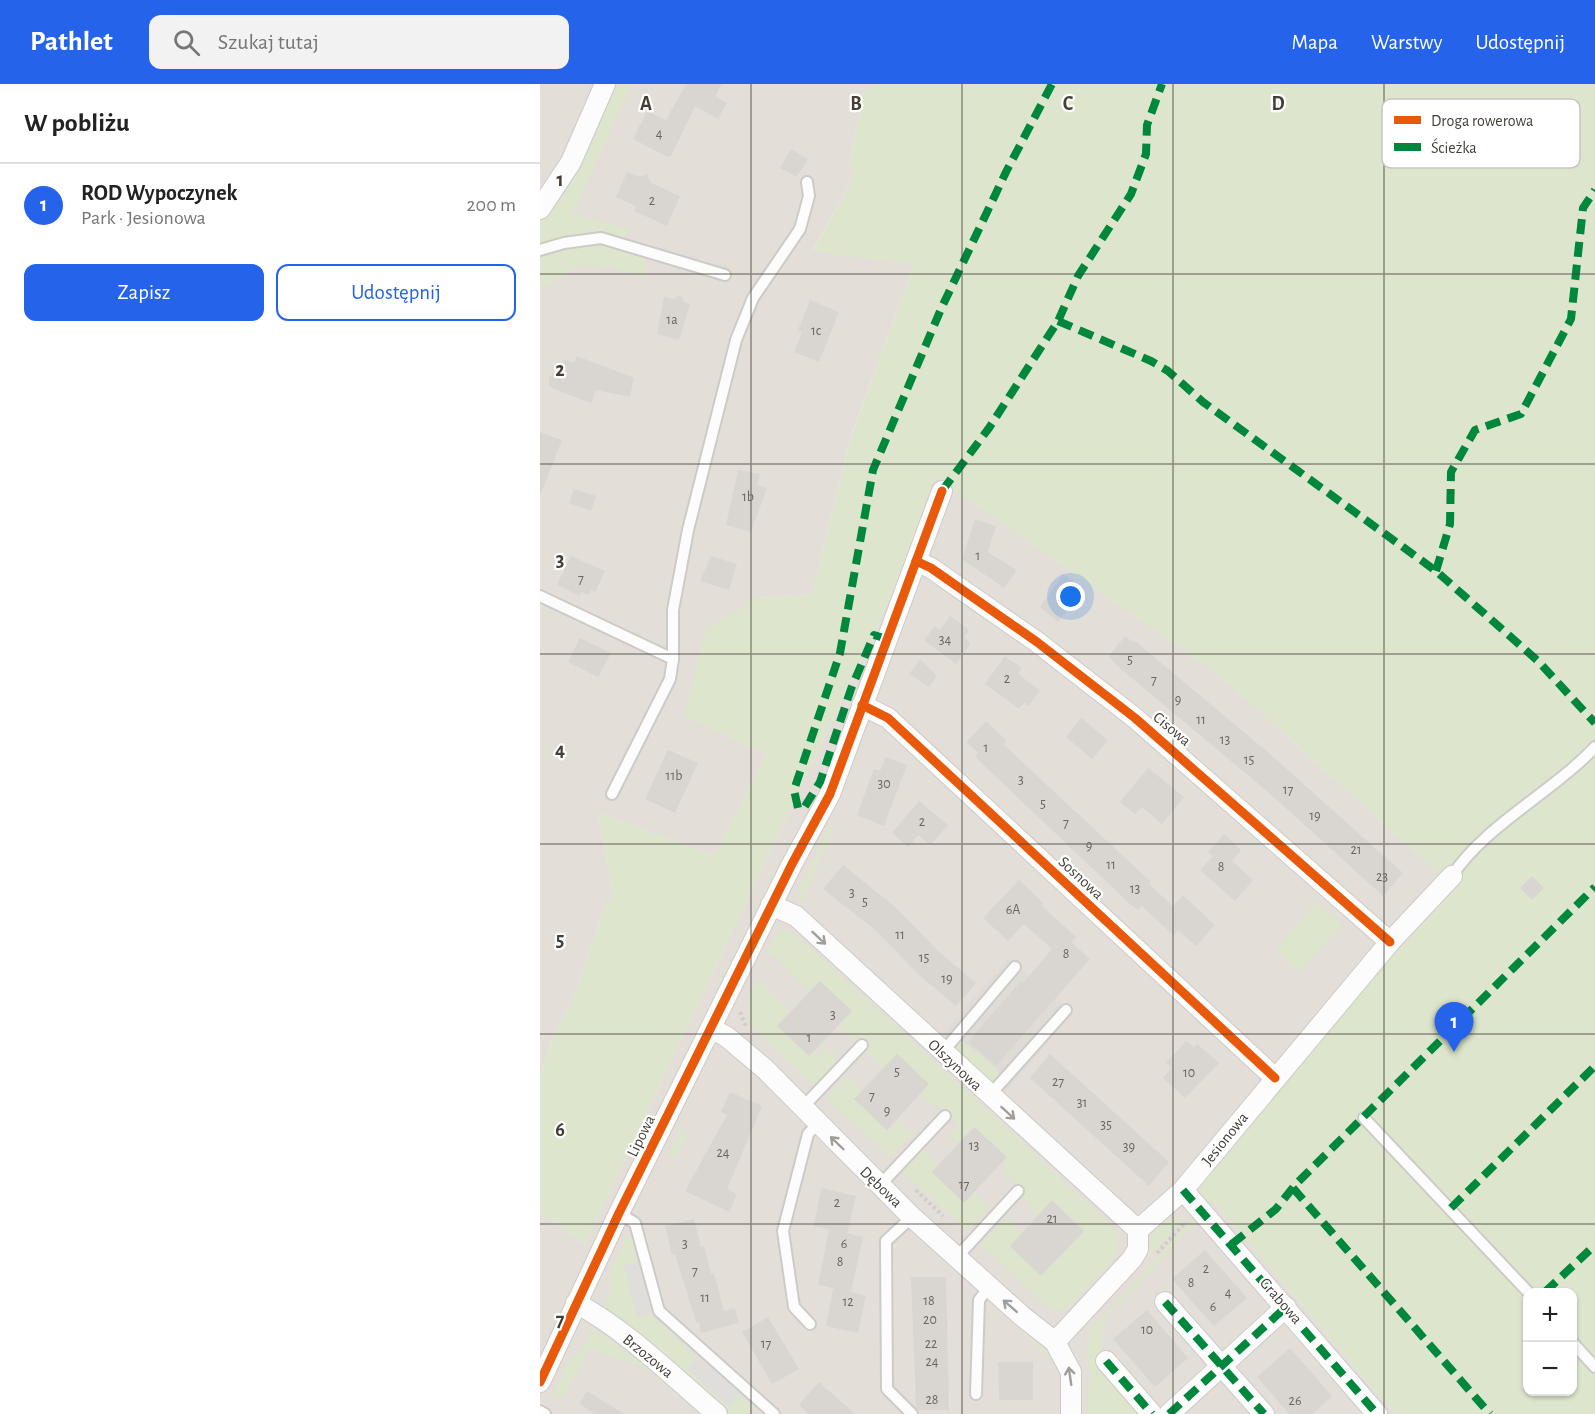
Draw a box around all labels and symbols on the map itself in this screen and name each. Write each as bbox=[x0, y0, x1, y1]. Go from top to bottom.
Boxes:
text: A bbox=[640, 94, 652, 114]
text: B bbox=[850, 94, 862, 114]
text: C bbox=[1063, 94, 1074, 114]
text: D bbox=[1271, 94, 1285, 114]
legend bbox=[1382, 99, 1580, 168]
text: Droga rowerowa bbox=[1431, 113, 1533, 129]
house number: 4 bbox=[656, 127, 663, 141]
text: Ścieżka bbox=[1431, 137, 1477, 156]
text: 1 bbox=[556, 170, 564, 190]
house number: 2 bbox=[649, 194, 655, 208]
house number: 1a bbox=[666, 313, 678, 327]
house number: 1c bbox=[811, 324, 822, 338]
text: 2 bbox=[555, 360, 565, 380]
house number: 1b bbox=[742, 490, 754, 504]
house number: 1 bbox=[976, 549, 980, 563]
text: 3 bbox=[556, 550, 564, 570]
house number: 7 bbox=[578, 572, 584, 586]
your location bbox=[1056, 582, 1085, 611]
house number: 34 bbox=[939, 633, 952, 647]
house number: 5 bbox=[1127, 653, 1133, 667]
house number: 2 bbox=[1004, 672, 1010, 686]
house number: 7 bbox=[1151, 673, 1157, 687]
house number: 9 bbox=[1175, 693, 1181, 707]
street label: Cisowa bbox=[1150, 709, 1194, 749]
house number: 11 bbox=[1196, 713, 1206, 727]
house number: 13 bbox=[1220, 733, 1231, 747]
text: 4 bbox=[555, 740, 565, 760]
house number: 1 bbox=[984, 741, 988, 755]
house number: 15 bbox=[1244, 753, 1254, 767]
house number: 11b bbox=[666, 769, 682, 783]
house number: 3 bbox=[1018, 773, 1024, 787]
house number: 30 bbox=[877, 777, 891, 791]
house number: 17 bbox=[1283, 783, 1293, 797]
house number: 5 bbox=[1040, 797, 1046, 811]
house number: 19 bbox=[1309, 809, 1321, 823]
house number: 2 bbox=[919, 815, 925, 829]
house number: 7 bbox=[1063, 816, 1069, 830]
house number: 9 bbox=[1086, 839, 1092, 853]
house number: 21 bbox=[1350, 843, 1362, 857]
street label: Sosnowa bbox=[1055, 853, 1107, 903]
house number: 11 bbox=[1106, 858, 1116, 872]
house number: 8 bbox=[1218, 860, 1224, 874]
house number: 23 bbox=[1376, 870, 1388, 884]
house number: 13 bbox=[1130, 882, 1141, 896]
house number: 3 bbox=[849, 886, 855, 900]
house number: 5 bbox=[862, 895, 868, 909]
house number: 6A bbox=[1006, 903, 1020, 917]
house number: 11 bbox=[895, 928, 905, 942]
text: 5 bbox=[556, 930, 564, 950]
one-way arrow bbox=[811, 931, 826, 945]
house number: 8 bbox=[1063, 947, 1069, 961]
house number: 15 bbox=[919, 951, 929, 965]
house number: 19 bbox=[941, 972, 953, 986]
pin: 1 bbox=[1434, 1002, 1474, 1052]
house number: 3 bbox=[830, 1008, 836, 1022]
house number: 1 bbox=[807, 1031, 811, 1045]
street label: Olszynowa bbox=[924, 1036, 985, 1095]
house number: 5 bbox=[894, 1065, 900, 1079]
house number: 10 bbox=[1183, 1066, 1195, 1080]
house number: 27 bbox=[1052, 1075, 1064, 1089]
house number: 7 bbox=[869, 1089, 875, 1103]
house number: 31 bbox=[1077, 1096, 1087, 1110]
house number: 9 bbox=[884, 1104, 890, 1118]
one-way arrow bbox=[1000, 1106, 1015, 1120]
street label: Jesionowa bbox=[1199, 1109, 1251, 1169]
street label: Lipowa bbox=[624, 1113, 658, 1159]
house number: 35 bbox=[1100, 1118, 1112, 1132]
text: 6 bbox=[555, 1120, 565, 1140]
one-way arrow bbox=[830, 1136, 845, 1151]
house number: 13 bbox=[969, 1139, 980, 1153]
house number: 39 bbox=[1123, 1140, 1135, 1154]
house number: 24 bbox=[716, 1146, 730, 1160]
street label: Dębowa bbox=[857, 1163, 905, 1211]
house number: 17 bbox=[959, 1178, 969, 1192]
house number: 2 bbox=[834, 1196, 840, 1210]
house number: 21 bbox=[1046, 1212, 1058, 1226]
house number: 3 bbox=[682, 1237, 688, 1251]
house number: 6 bbox=[841, 1237, 847, 1251]
house number: 8 bbox=[837, 1255, 843, 1269]
house number: 2 bbox=[1203, 1262, 1209, 1276]
house number: 7 bbox=[692, 1264, 698, 1278]
street label: Grabowa bbox=[1257, 1275, 1305, 1327]
house number: 8 bbox=[1188, 1276, 1194, 1290]
house number: 4 bbox=[1225, 1286, 1232, 1300]
house number: 11 bbox=[700, 1291, 710, 1305]
house number: 18 bbox=[923, 1294, 935, 1308]
house number: 12 bbox=[842, 1295, 854, 1309]
one-way arrow bbox=[1003, 1299, 1018, 1313]
house number: 6 bbox=[1210, 1300, 1216, 1314]
text: 7 bbox=[556, 1310, 565, 1330]
house number: 20 bbox=[923, 1313, 937, 1327]
house number: 10 bbox=[1141, 1323, 1153, 1337]
street label: Brzozowa bbox=[620, 1331, 676, 1381]
house number: 17 bbox=[761, 1337, 771, 1351]
house number: 22 bbox=[925, 1337, 937, 1351]
house number: 24 bbox=[925, 1355, 939, 1369]
one-way arrow bbox=[1064, 1367, 1075, 1387]
house number: 28 bbox=[925, 1393, 939, 1407]
house number: 26 bbox=[1289, 1394, 1301, 1408]

